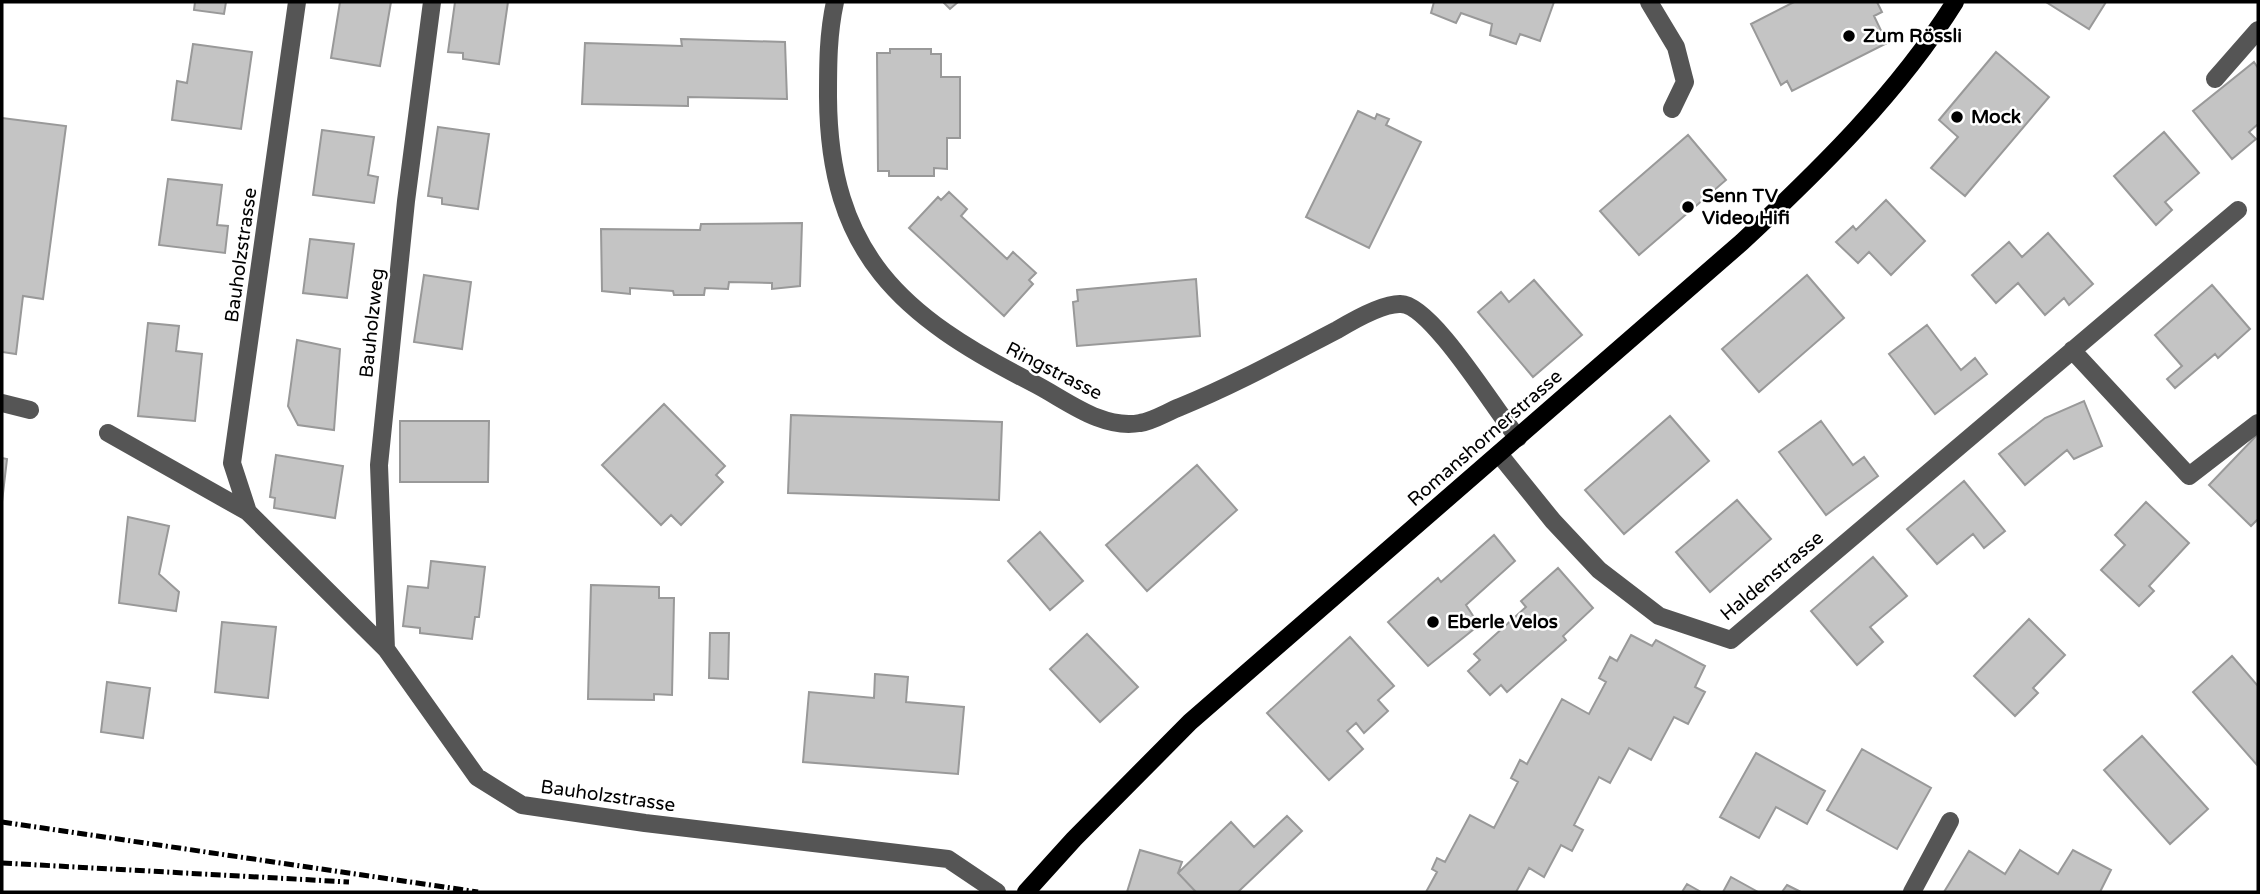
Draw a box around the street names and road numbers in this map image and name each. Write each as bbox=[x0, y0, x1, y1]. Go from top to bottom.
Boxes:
street label: Bauholzstrasse bbox=[221, 186, 261, 324]
street label: Bauholzweg bbox=[355, 267, 389, 379]
street label: Ringstrasse bbox=[1002, 337, 1106, 405]
street label: Romanshornerstrasse bbox=[1403, 365, 1567, 511]
street label: Haldenstrasse bbox=[1716, 527, 1828, 625]
street label: Bauholzstrasse bbox=[539, 776, 677, 816]

